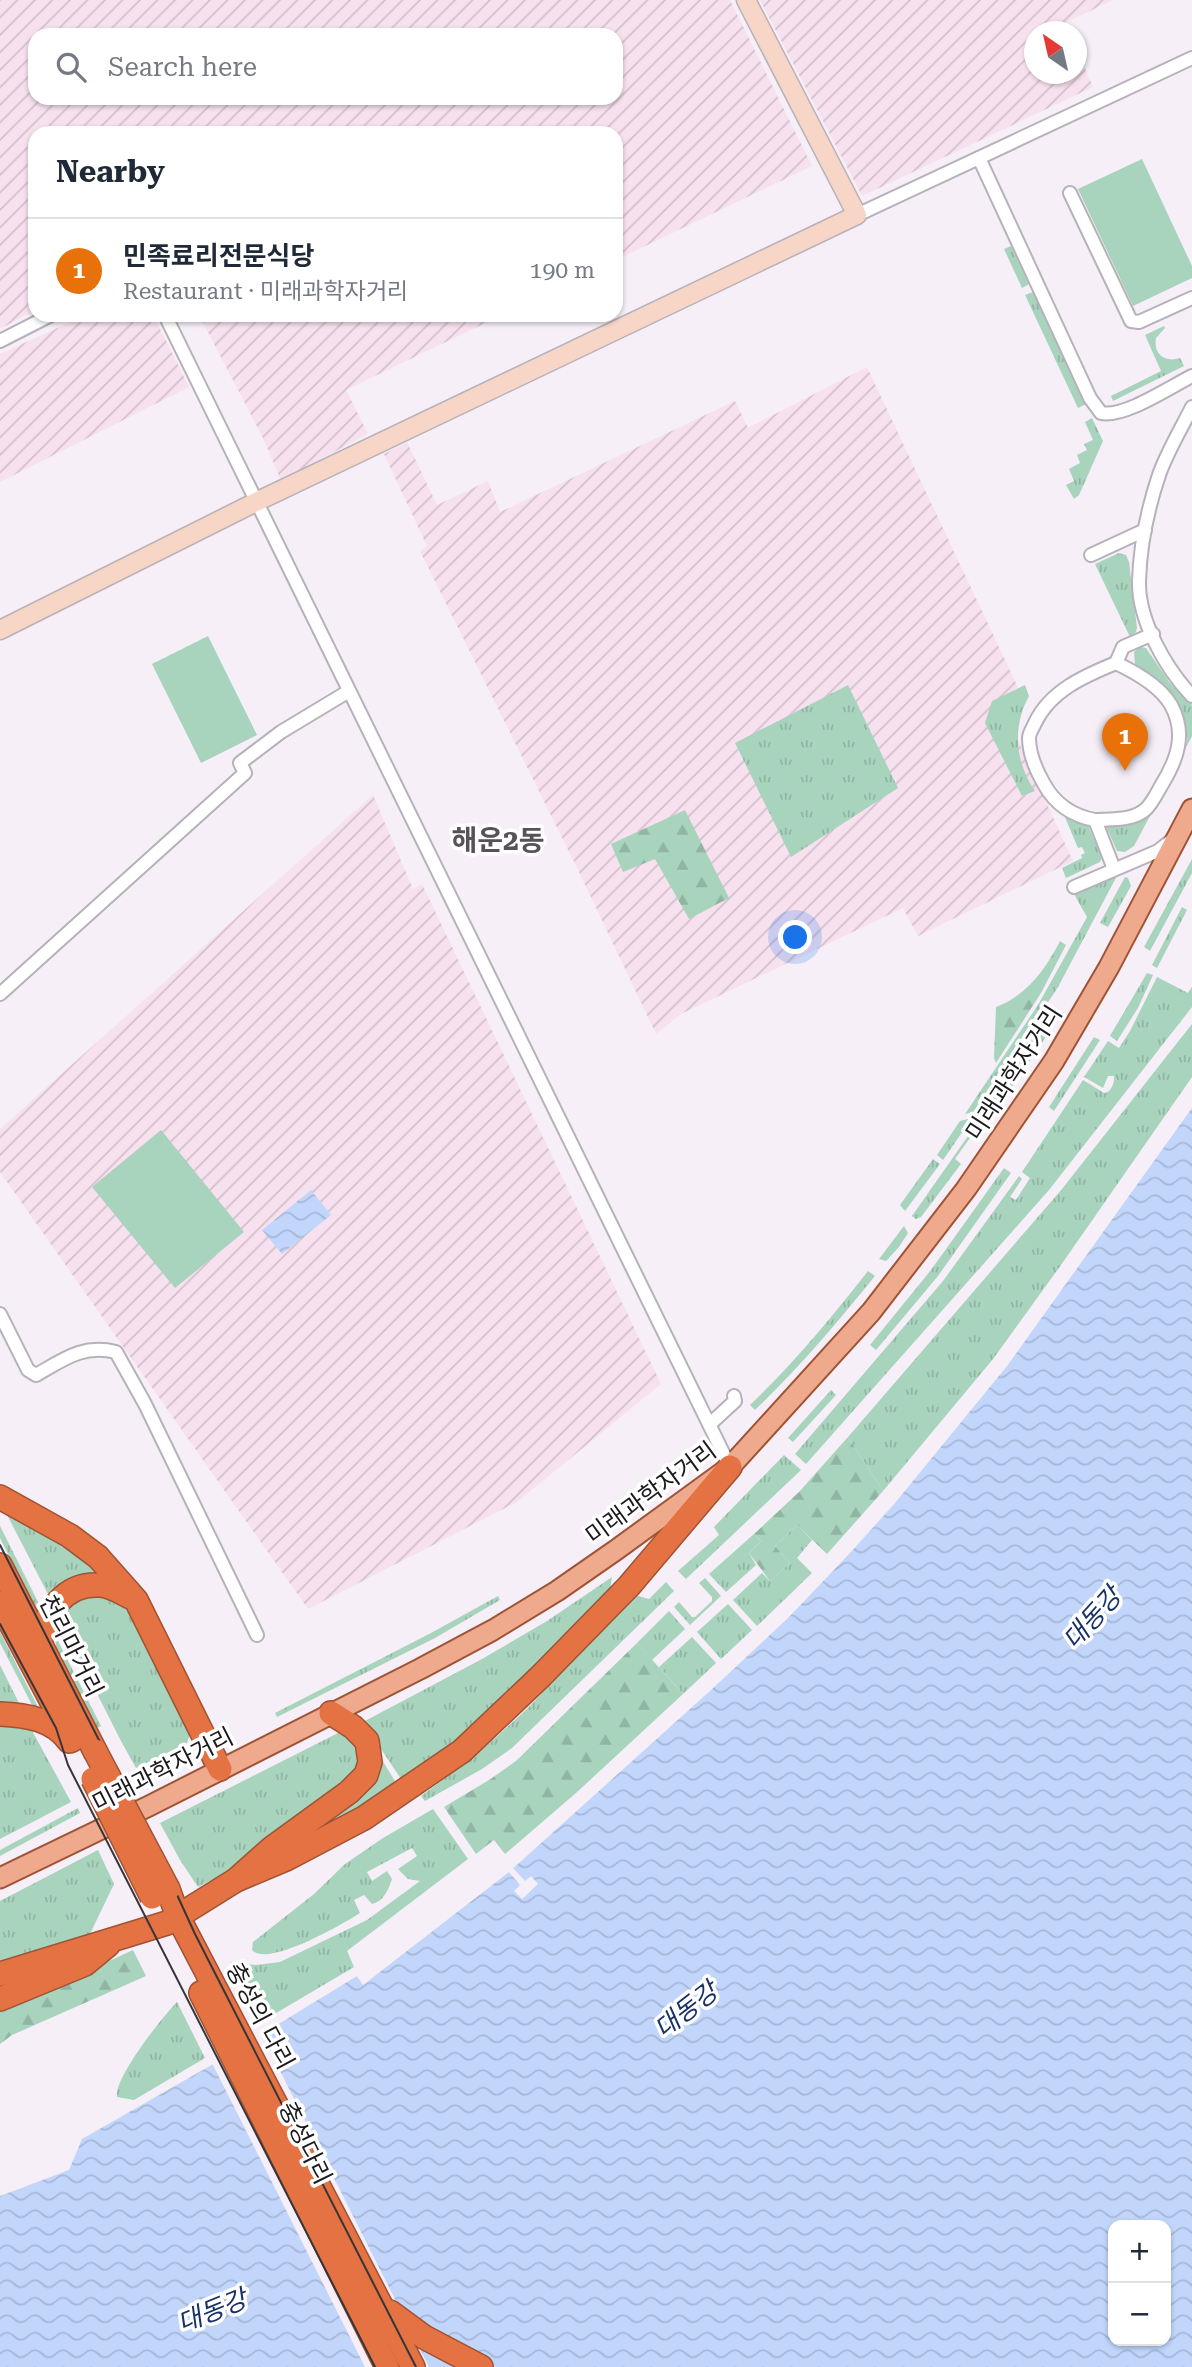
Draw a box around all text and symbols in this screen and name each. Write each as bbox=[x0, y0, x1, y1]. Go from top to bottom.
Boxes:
north arrow bbox=[1024, 21, 1087, 84]
search box bbox=[28, 28, 623, 105]
icon: search bbox=[52, 48, 90, 86]
text: Search here bbox=[108, 52, 257, 82]
text: Nearby bbox=[56, 154, 165, 189]
text: 민족료리전문식당 bbox=[123, 241, 314, 271]
text: 1 bbox=[73, 257, 85, 284]
text: 190 m bbox=[530, 257, 595, 284]
text: Restaurant · 미래과학자거리 bbox=[123, 278, 408, 305]
pin: 1 bbox=[1102, 713, 1148, 771]
district label: 해운2동 bbox=[452, 824, 544, 857]
your location bbox=[778, 920, 812, 954]
street label: 미래과학자거리 bbox=[960, 1001, 1068, 1145]
street label: 미래과학자거리 bbox=[580, 1436, 722, 1550]
water label: 대동강 bbox=[1057, 1579, 1129, 1655]
street label: 천리마거리 bbox=[33, 1590, 109, 1702]
street label: 미래과학자거리 bbox=[88, 1722, 238, 1818]
street label: 충성의 다리 bbox=[220, 1958, 300, 2074]
water label: 대동강 bbox=[648, 1974, 726, 2044]
street label: 충성다리 bbox=[273, 2097, 337, 2189]
map controls bbox=[1108, 2220, 1171, 2346]
button: + bbox=[1108, 2220, 1171, 2283]
water label: 대동강 bbox=[173, 2282, 254, 2338]
button: − bbox=[1108, 2283, 1171, 2346]

